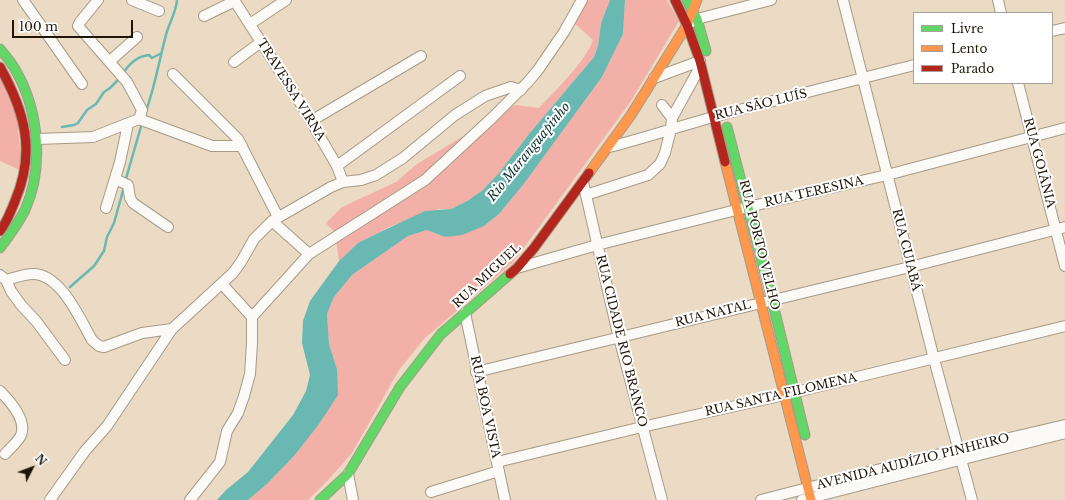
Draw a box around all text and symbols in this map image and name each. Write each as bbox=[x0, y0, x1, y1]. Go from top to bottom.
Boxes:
scale bar bbox=[14, 12, 135, 38]
legend bbox=[913, 12, 1053, 84]
text: 100 m bbox=[19, 19, 58, 34]
text: Livre bbox=[951, 21, 984, 36]
street label: TRAVESSA VIRNA bbox=[254, 36, 328, 144]
text: Lento bbox=[951, 41, 987, 56]
text: Parado bbox=[951, 61, 994, 76]
street label: RUA SÃO LUÍS bbox=[713, 87, 809, 123]
water label: Rio Maranguapinho bbox=[484, 99, 574, 205]
street label: RUA GOIÂNIA bbox=[1020, 116, 1058, 210]
street label: RUA TERESINA bbox=[763, 174, 865, 210]
street label: RUA PORTO VELHO bbox=[736, 178, 782, 312]
street label: RUA CUIABÁ bbox=[889, 207, 923, 293]
street label: RUA MIGUEL bbox=[450, 241, 524, 311]
street label: RUA CIDADE RIO BRANCO bbox=[593, 253, 649, 429]
street label: RUA NATAL bbox=[674, 298, 752, 330]
street label: RUA BOA VISTA bbox=[467, 354, 503, 460]
street label: RUA SANTA FILOMENA bbox=[704, 370, 858, 420]
street label: AVENIDA AUDÍZIO PINHEIRO bbox=[815, 431, 1011, 493]
north arrow bbox=[12, 448, 52, 488]
text: N bbox=[32, 451, 50, 468]

